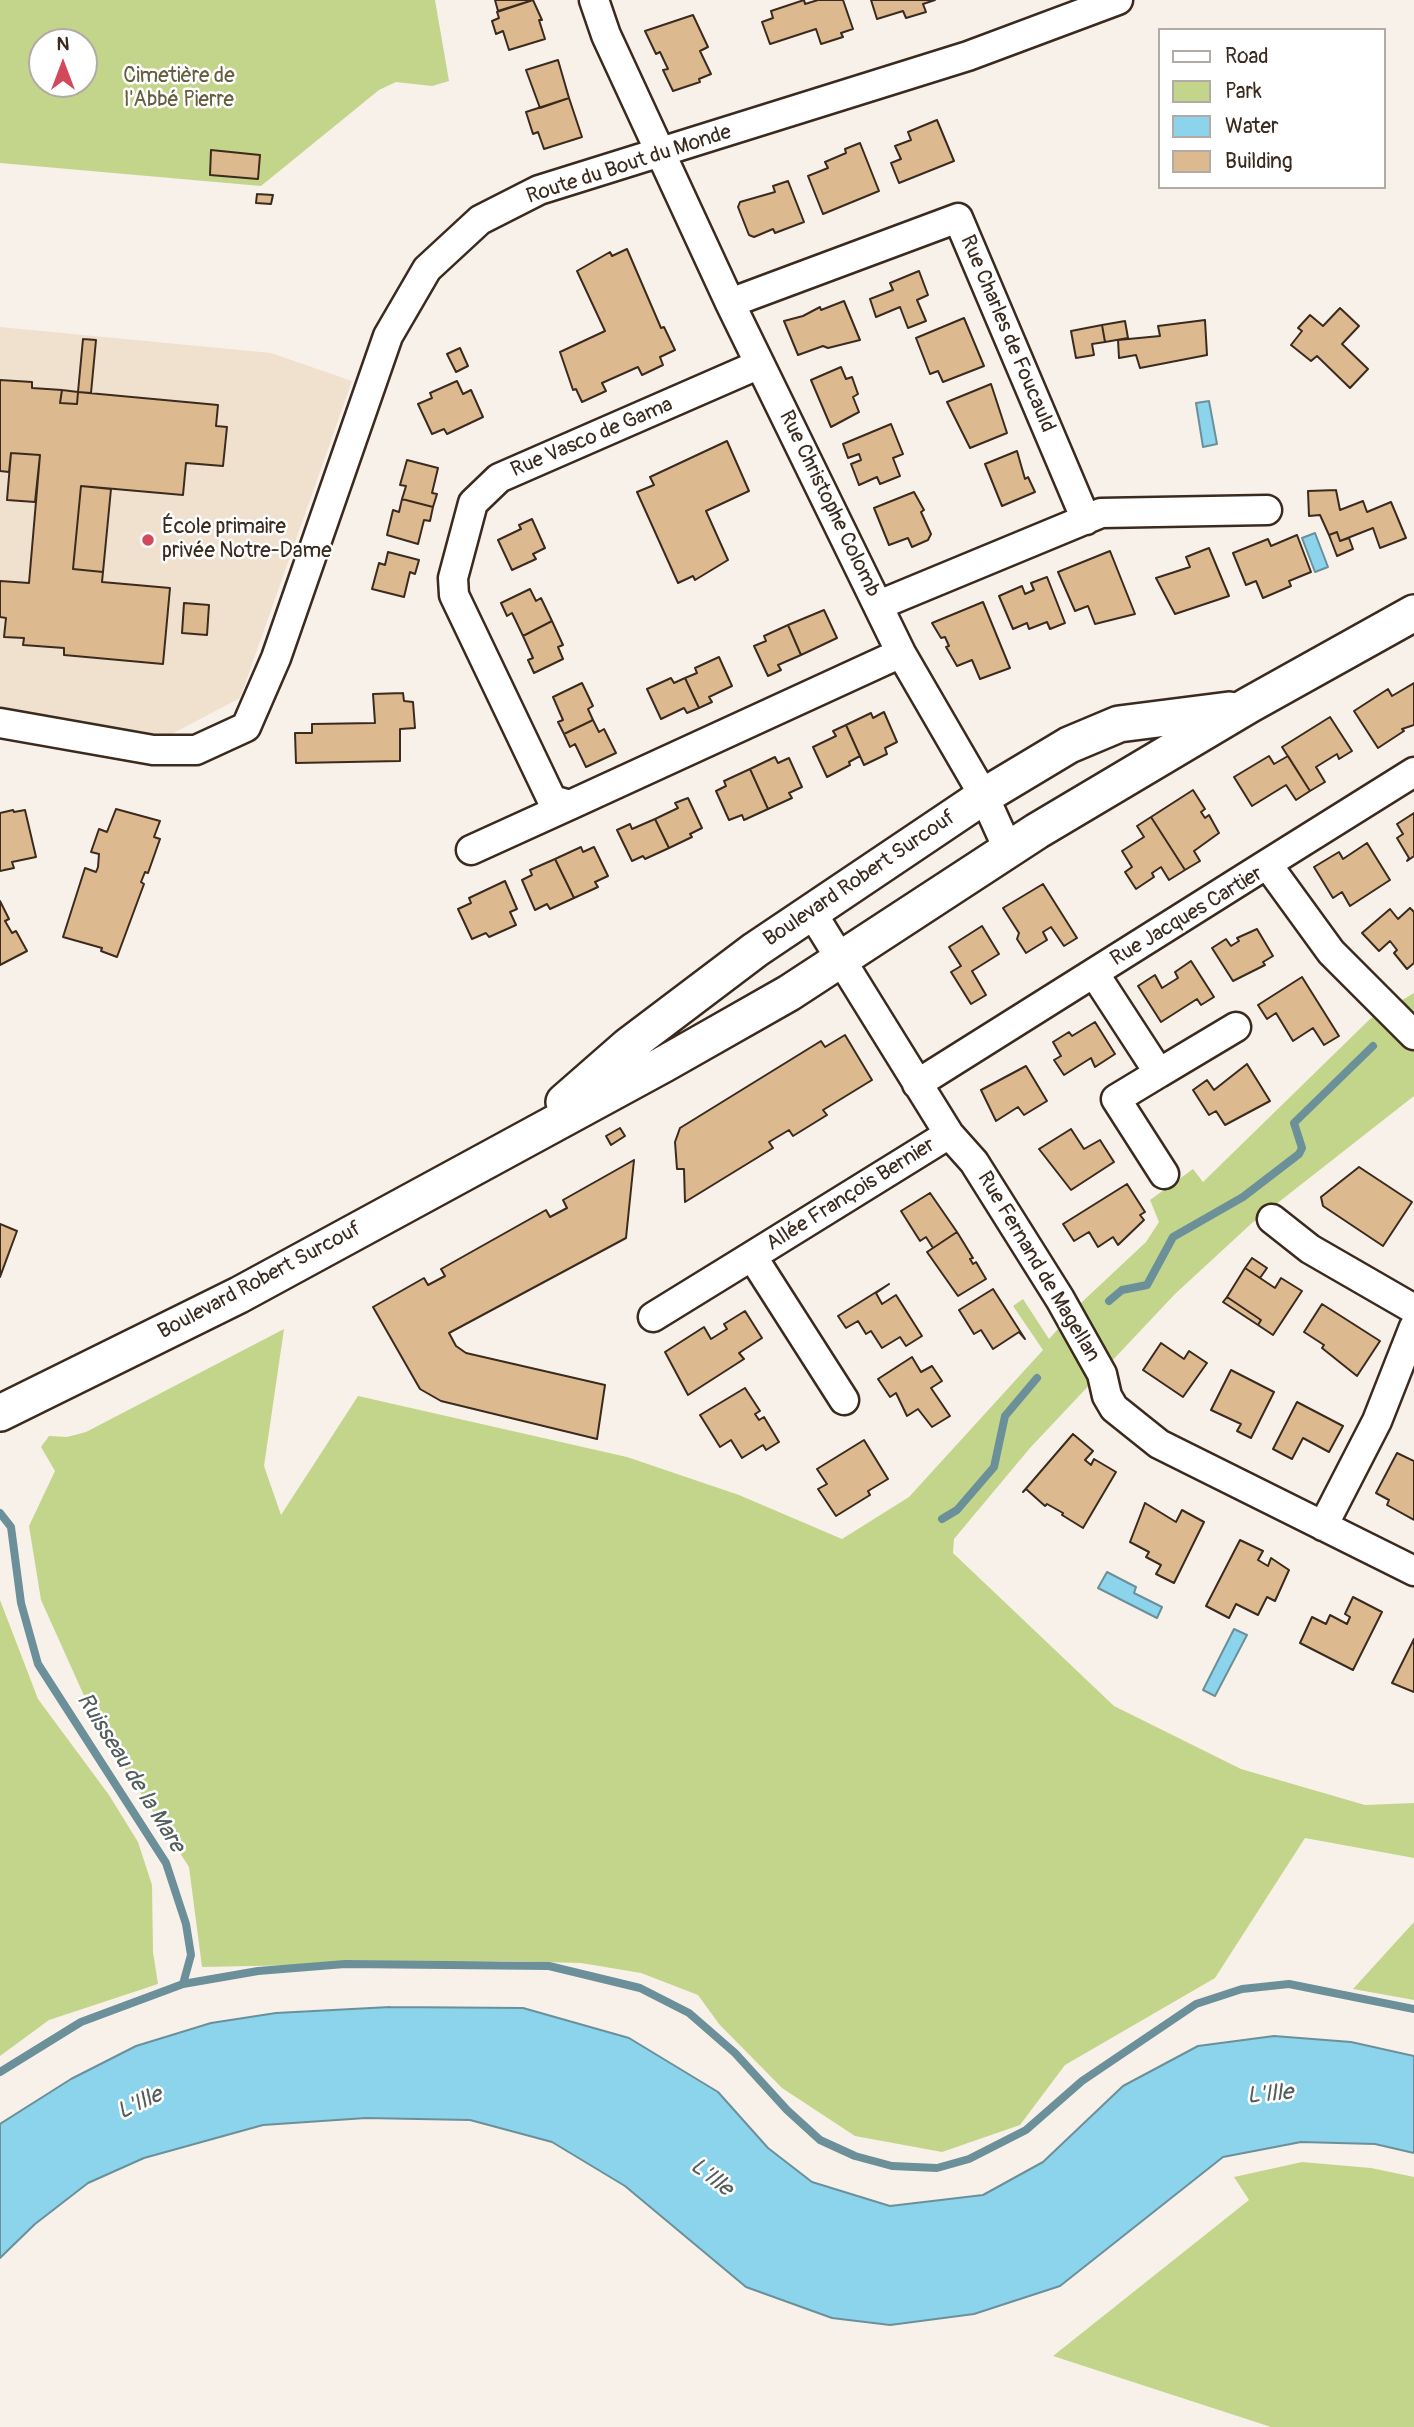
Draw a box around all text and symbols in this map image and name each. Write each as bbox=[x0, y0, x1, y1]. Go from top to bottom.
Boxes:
north arrow bbox=[28, 28, 98, 98]
legend bbox=[1158, 28, 1386, 189]
text: N bbox=[57, 32, 69, 56]
text: Road bbox=[1225, 43, 1269, 70]
park label: Cimetière de l'Abbé Pierre bbox=[123, 64, 235, 114]
text: Park bbox=[1225, 78, 1262, 105]
text: Water bbox=[1225, 113, 1278, 140]
street label: Route du Bout du Monde bbox=[523, 120, 735, 210]
text: Building bbox=[1225, 148, 1292, 175]
street label: Rue Charles de Foucauld bbox=[954, 232, 1060, 436]
street label: Rue Vasco de Gama bbox=[507, 393, 677, 483]
street label: Rue Christophe Colomb bbox=[773, 407, 885, 601]
place label: École primaire privée Notre-Dame bbox=[162, 515, 332, 565]
marker: École primaire privée Notre-Dame bbox=[140, 532, 156, 548]
street label: Boulevard Robert Surcouf bbox=[759, 805, 961, 953]
street label: Rue Jacques Cartier bbox=[1106, 862, 1268, 972]
street label: Allée François Bernier bbox=[762, 1133, 940, 1257]
street label: Rue Fernand de Magellan bbox=[971, 1167, 1105, 1367]
street label: Boulevard Robert Surcouf bbox=[154, 1217, 366, 1345]
water label: Ruisseau de la Mare bbox=[70, 1688, 190, 1858]
water label: L'Ille bbox=[1246, 2079, 1294, 2111]
water label: L'Ille bbox=[113, 2082, 167, 2126]
water label: L'Ille bbox=[684, 2153, 738, 2203]

